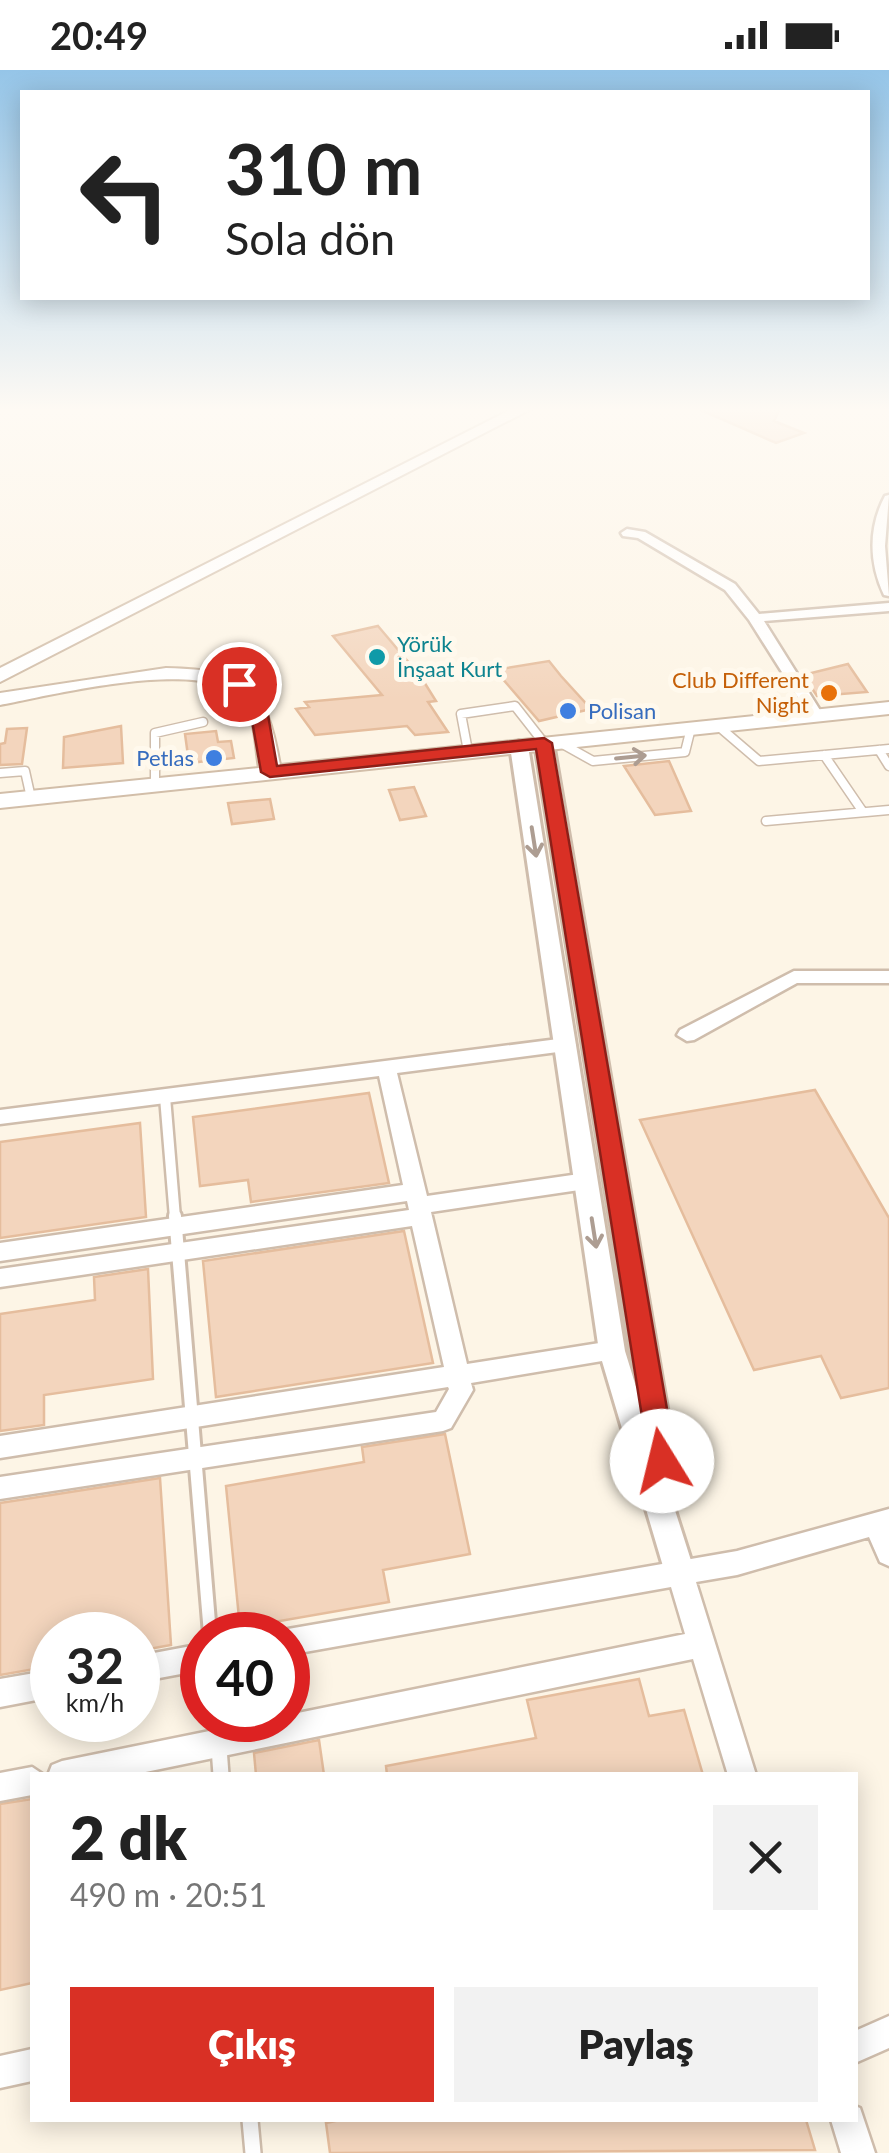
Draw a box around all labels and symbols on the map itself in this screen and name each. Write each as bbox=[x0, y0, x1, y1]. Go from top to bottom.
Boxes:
place label: Yörük İnşaat Kurt bbox=[397, 630, 502, 682]
pin bbox=[197, 642, 282, 727]
marker: Yörük İnşaat Kurt bbox=[366, 646, 388, 668]
place label: Club Different Night bbox=[672, 666, 809, 718]
marker: Club Different Night bbox=[818, 682, 840, 704]
place label: Polisan bbox=[588, 697, 656, 724]
marker: Polisan bbox=[557, 700, 579, 722]
place label: Petlas bbox=[136, 744, 194, 771]
marker: Petlas bbox=[203, 747, 225, 769]
one-way arrow bbox=[615, 748, 647, 767]
one-way arrow bbox=[525, 826, 544, 858]
one-way arrow bbox=[586, 1216, 604, 1248]
position arrow bbox=[610, 1409, 714, 1513]
speed limit sign: 40 bbox=[180, 1612, 310, 1742]

